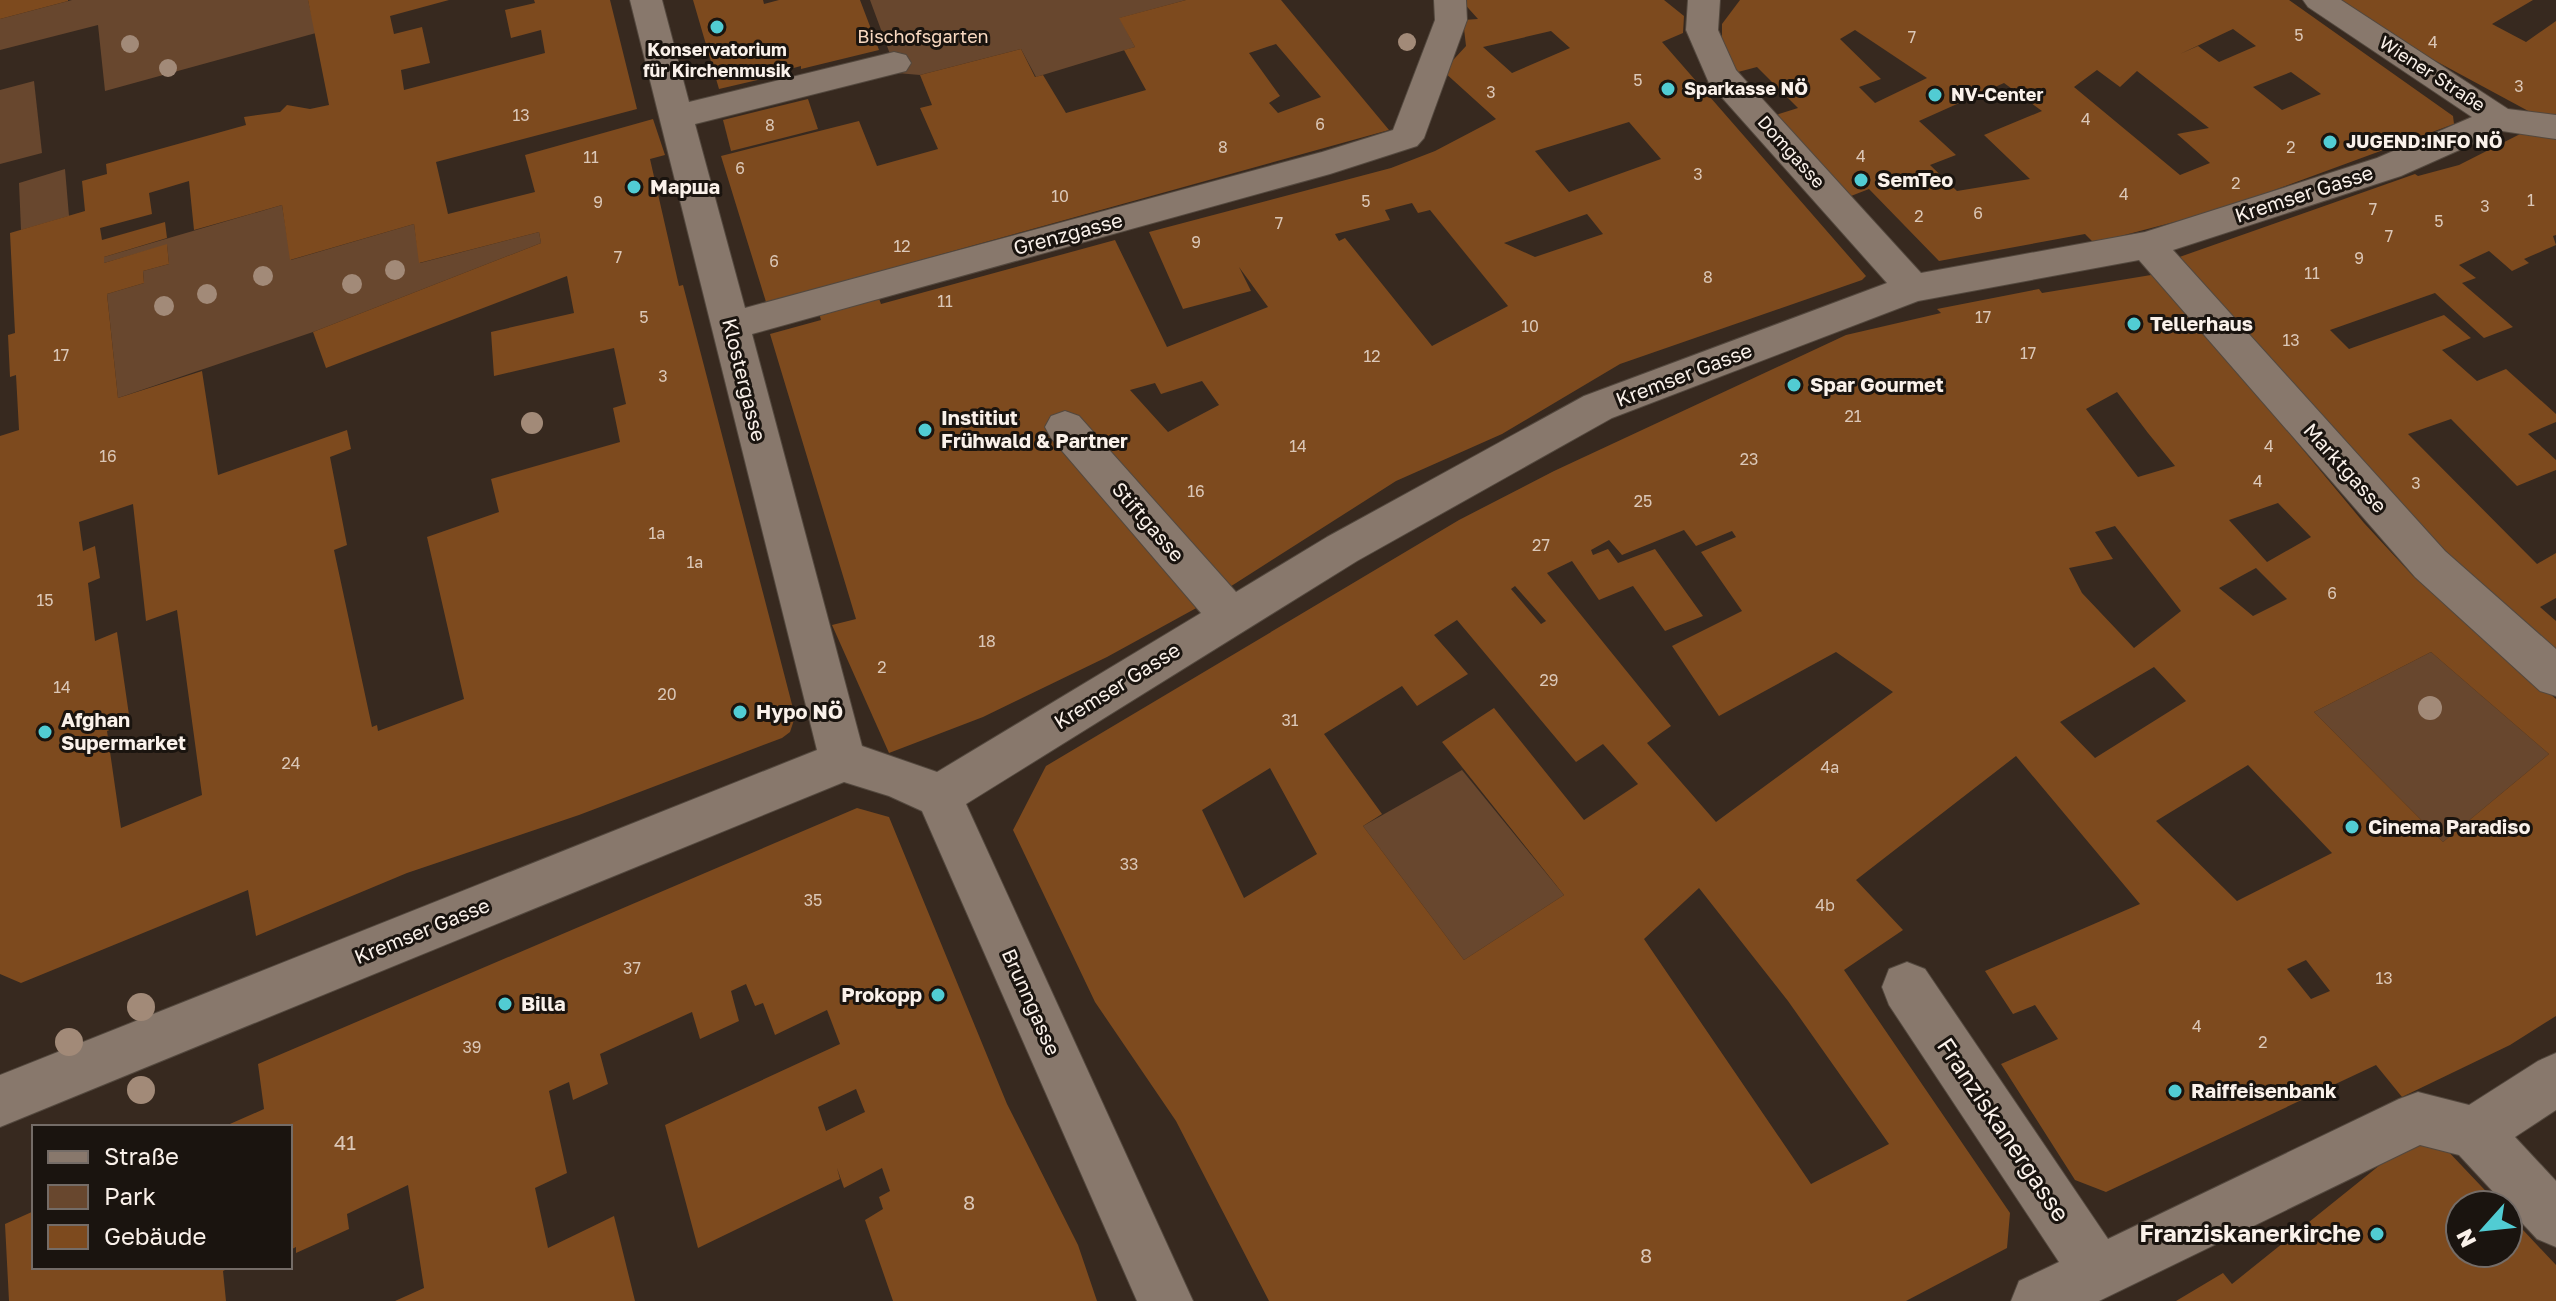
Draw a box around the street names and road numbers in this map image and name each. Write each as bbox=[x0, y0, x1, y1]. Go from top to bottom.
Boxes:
street label: Wiener Straße bbox=[2375, 31, 2490, 116]
street label: Domgasse bbox=[1753, 110, 1830, 192]
street label: Kremser Gasse bbox=[2232, 159, 2376, 227]
street label: Grenzgasse bbox=[1010, 207, 1125, 259]
street label: Klostergasse bbox=[718, 316, 772, 444]
street label: Kremser Gasse bbox=[1612, 337, 1755, 411]
street label: Marktgasse bbox=[2299, 418, 2392, 517]
street label: Stiftgasse bbox=[1108, 477, 1190, 566]
street label: Kremser Gasse bbox=[1049, 637, 1184, 733]
street label: Kremser Gasse bbox=[350, 892, 493, 968]
street label: Brunngasse bbox=[998, 944, 1066, 1059]
street label: Franziskanergasse bbox=[1932, 1032, 2077, 1227]

